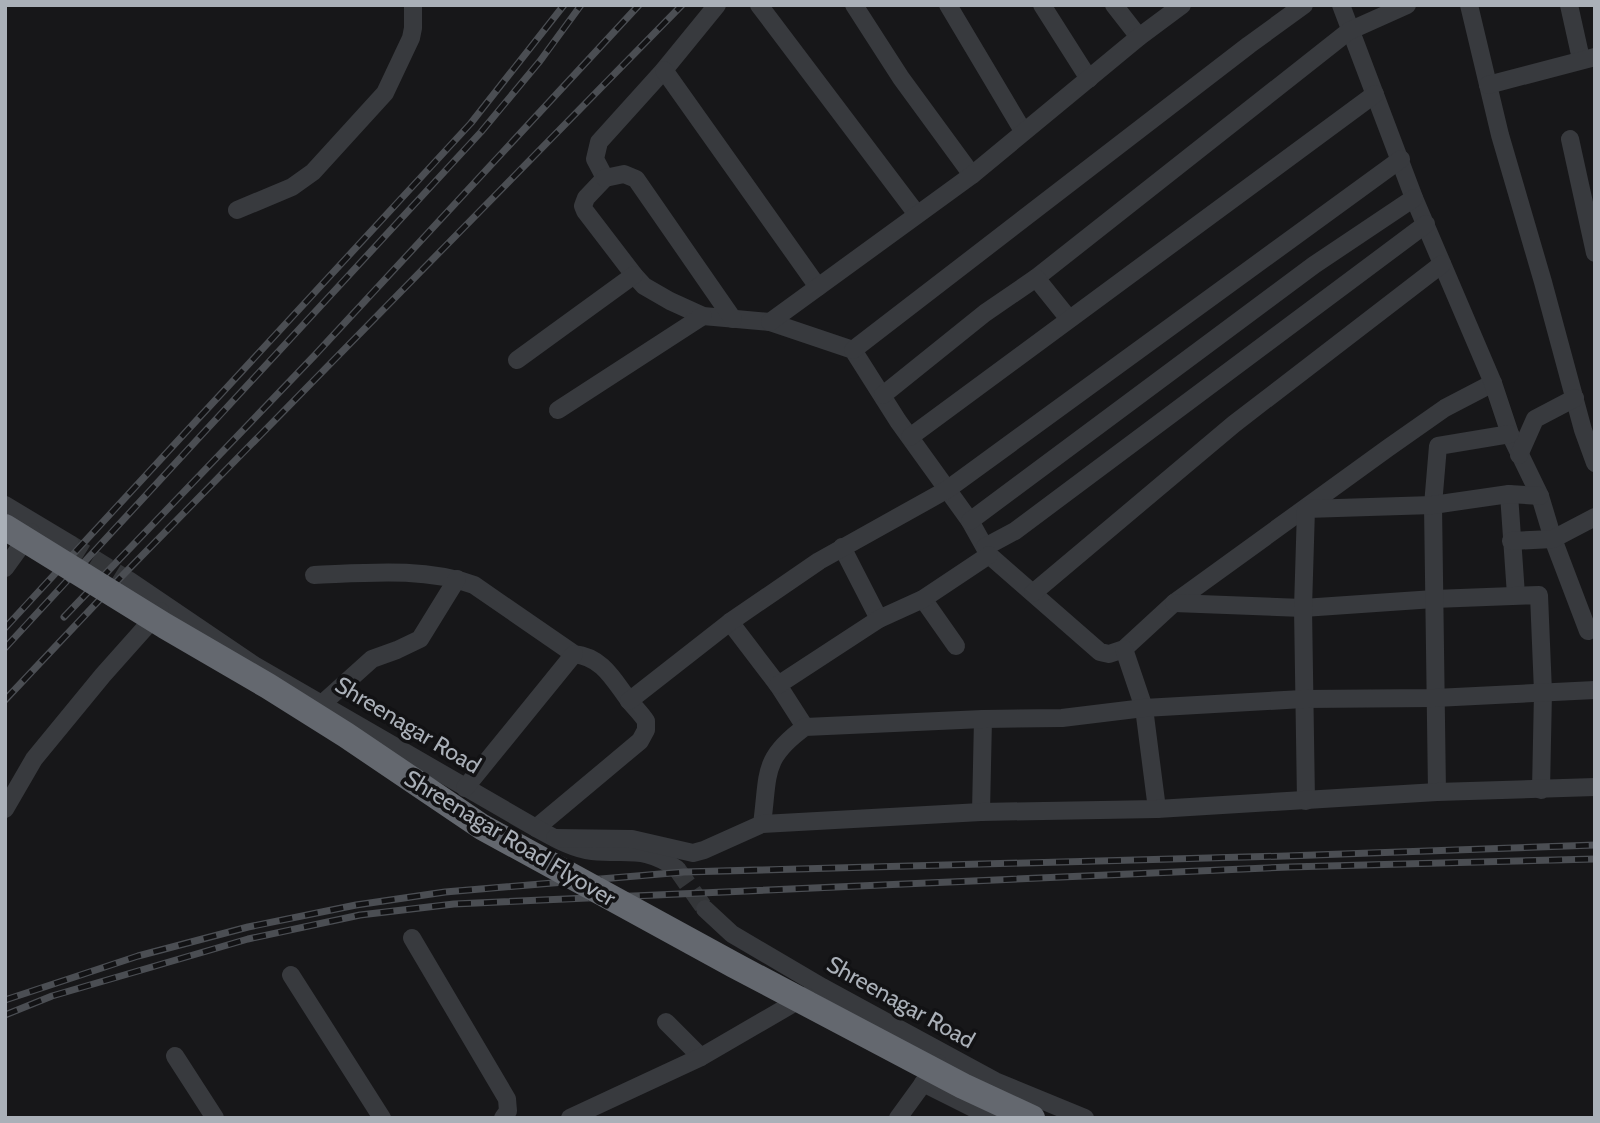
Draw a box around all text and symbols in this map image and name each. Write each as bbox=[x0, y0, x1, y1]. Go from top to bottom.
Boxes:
street label: Shreenagar Road bbox=[330, 671, 486, 779]
street label: Shreenagar Road Flyover bbox=[399, 764, 621, 913]
street label: Shreenagar Road bbox=[822, 950, 980, 1054]

